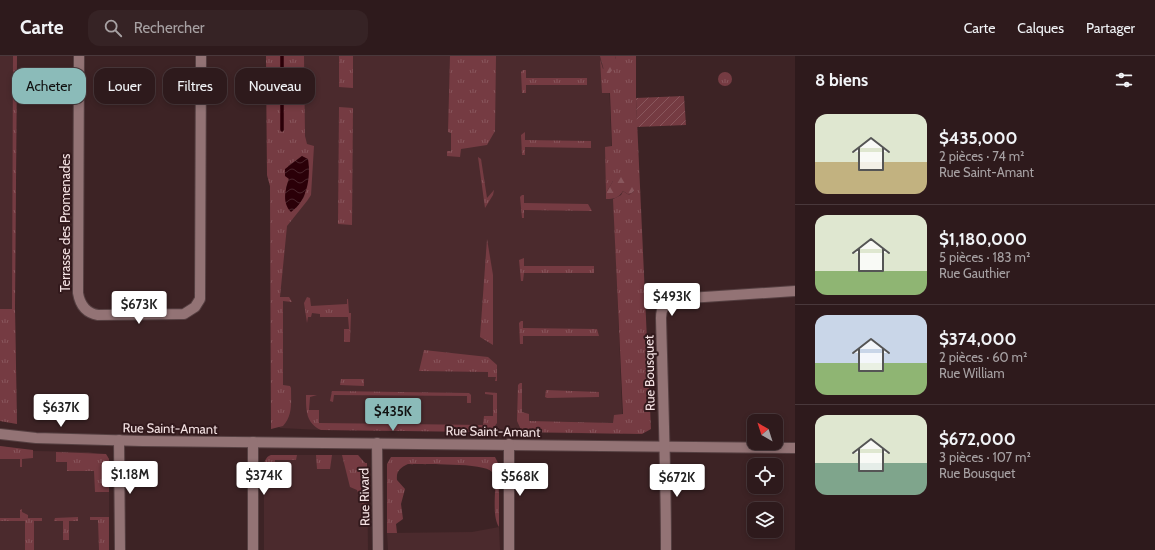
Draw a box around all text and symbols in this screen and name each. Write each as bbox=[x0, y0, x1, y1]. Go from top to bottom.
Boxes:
search box bbox=[88, 10, 368, 46]
text: Carte bbox=[20, 16, 64, 39]
icon: search bbox=[102, 17, 124, 39]
text: Rechercher bbox=[134, 19, 205, 37]
text: Carte bbox=[964, 19, 995, 37]
text: Calques bbox=[1017, 19, 1064, 37]
text: Partager bbox=[1086, 19, 1135, 37]
chip: Acheter bbox=[12, 68, 86, 104]
chip: Louer bbox=[94, 68, 155, 104]
chip: Filtres bbox=[163, 68, 227, 104]
chip: Nouveau bbox=[235, 68, 315, 104]
icon: filters bbox=[1113, 69, 1135, 91]
text: 8 biens bbox=[815, 70, 868, 90]
text: $435,000 bbox=[939, 128, 1018, 148]
icon: home bbox=[847, 130, 895, 178]
text: 2 pièces · 74 m² bbox=[939, 148, 1024, 164]
street label: Terrasse des Promenades bbox=[57, 153, 73, 292]
text: Rue Saint-Amant bbox=[939, 164, 1034, 180]
text: $1,180,000 bbox=[939, 229, 1027, 249]
icon: home bbox=[847, 231, 895, 279]
text: 5 pièces · 183 m² bbox=[939, 249, 1030, 265]
text: Rue Gauthier bbox=[939, 265, 1010, 281]
pin: $493K bbox=[644, 283, 700, 317]
text: $493K bbox=[653, 288, 691, 304]
pin: $673K bbox=[111, 291, 167, 325]
text: $673K bbox=[121, 296, 157, 312]
text: $374,000 bbox=[939, 329, 1017, 349]
icon: home bbox=[847, 331, 895, 379]
street label: Rue Bousquet bbox=[640, 334, 658, 411]
text: 2 pièces · 60 m² bbox=[939, 349, 1027, 365]
text: Rue William bbox=[939, 365, 1005, 381]
pin: $637K bbox=[33, 394, 89, 428]
pin: $435K bbox=[365, 398, 421, 432]
text: $637K bbox=[43, 399, 79, 415]
text: $435K bbox=[374, 403, 412, 419]
north arrow bbox=[747, 414, 783, 450]
map controls bbox=[747, 414, 783, 538]
street label: Rue Saint-Amant bbox=[122, 419, 218, 437]
street label: Rue Saint-Amant bbox=[445, 422, 541, 440]
text: $672,000 bbox=[939, 429, 1016, 449]
icon: home bbox=[847, 431, 895, 479]
text: 3 pièces · 107 m² bbox=[939, 449, 1031, 465]
button: locate bbox=[747, 458, 783, 494]
pin: $1.18M bbox=[97, 461, 163, 495]
pin: $374K bbox=[236, 462, 292, 496]
pin: $568K bbox=[492, 463, 548, 497]
pin: $672K bbox=[649, 464, 705, 498]
text: Rue Bousquet bbox=[939, 465, 1015, 481]
text: $1.18M bbox=[111, 466, 149, 482]
text: $374K bbox=[246, 467, 282, 483]
street label: Rue Rivard bbox=[355, 468, 373, 526]
text: $568K bbox=[501, 468, 539, 484]
text: $672K bbox=[659, 469, 695, 485]
button: layers bbox=[747, 502, 783, 538]

